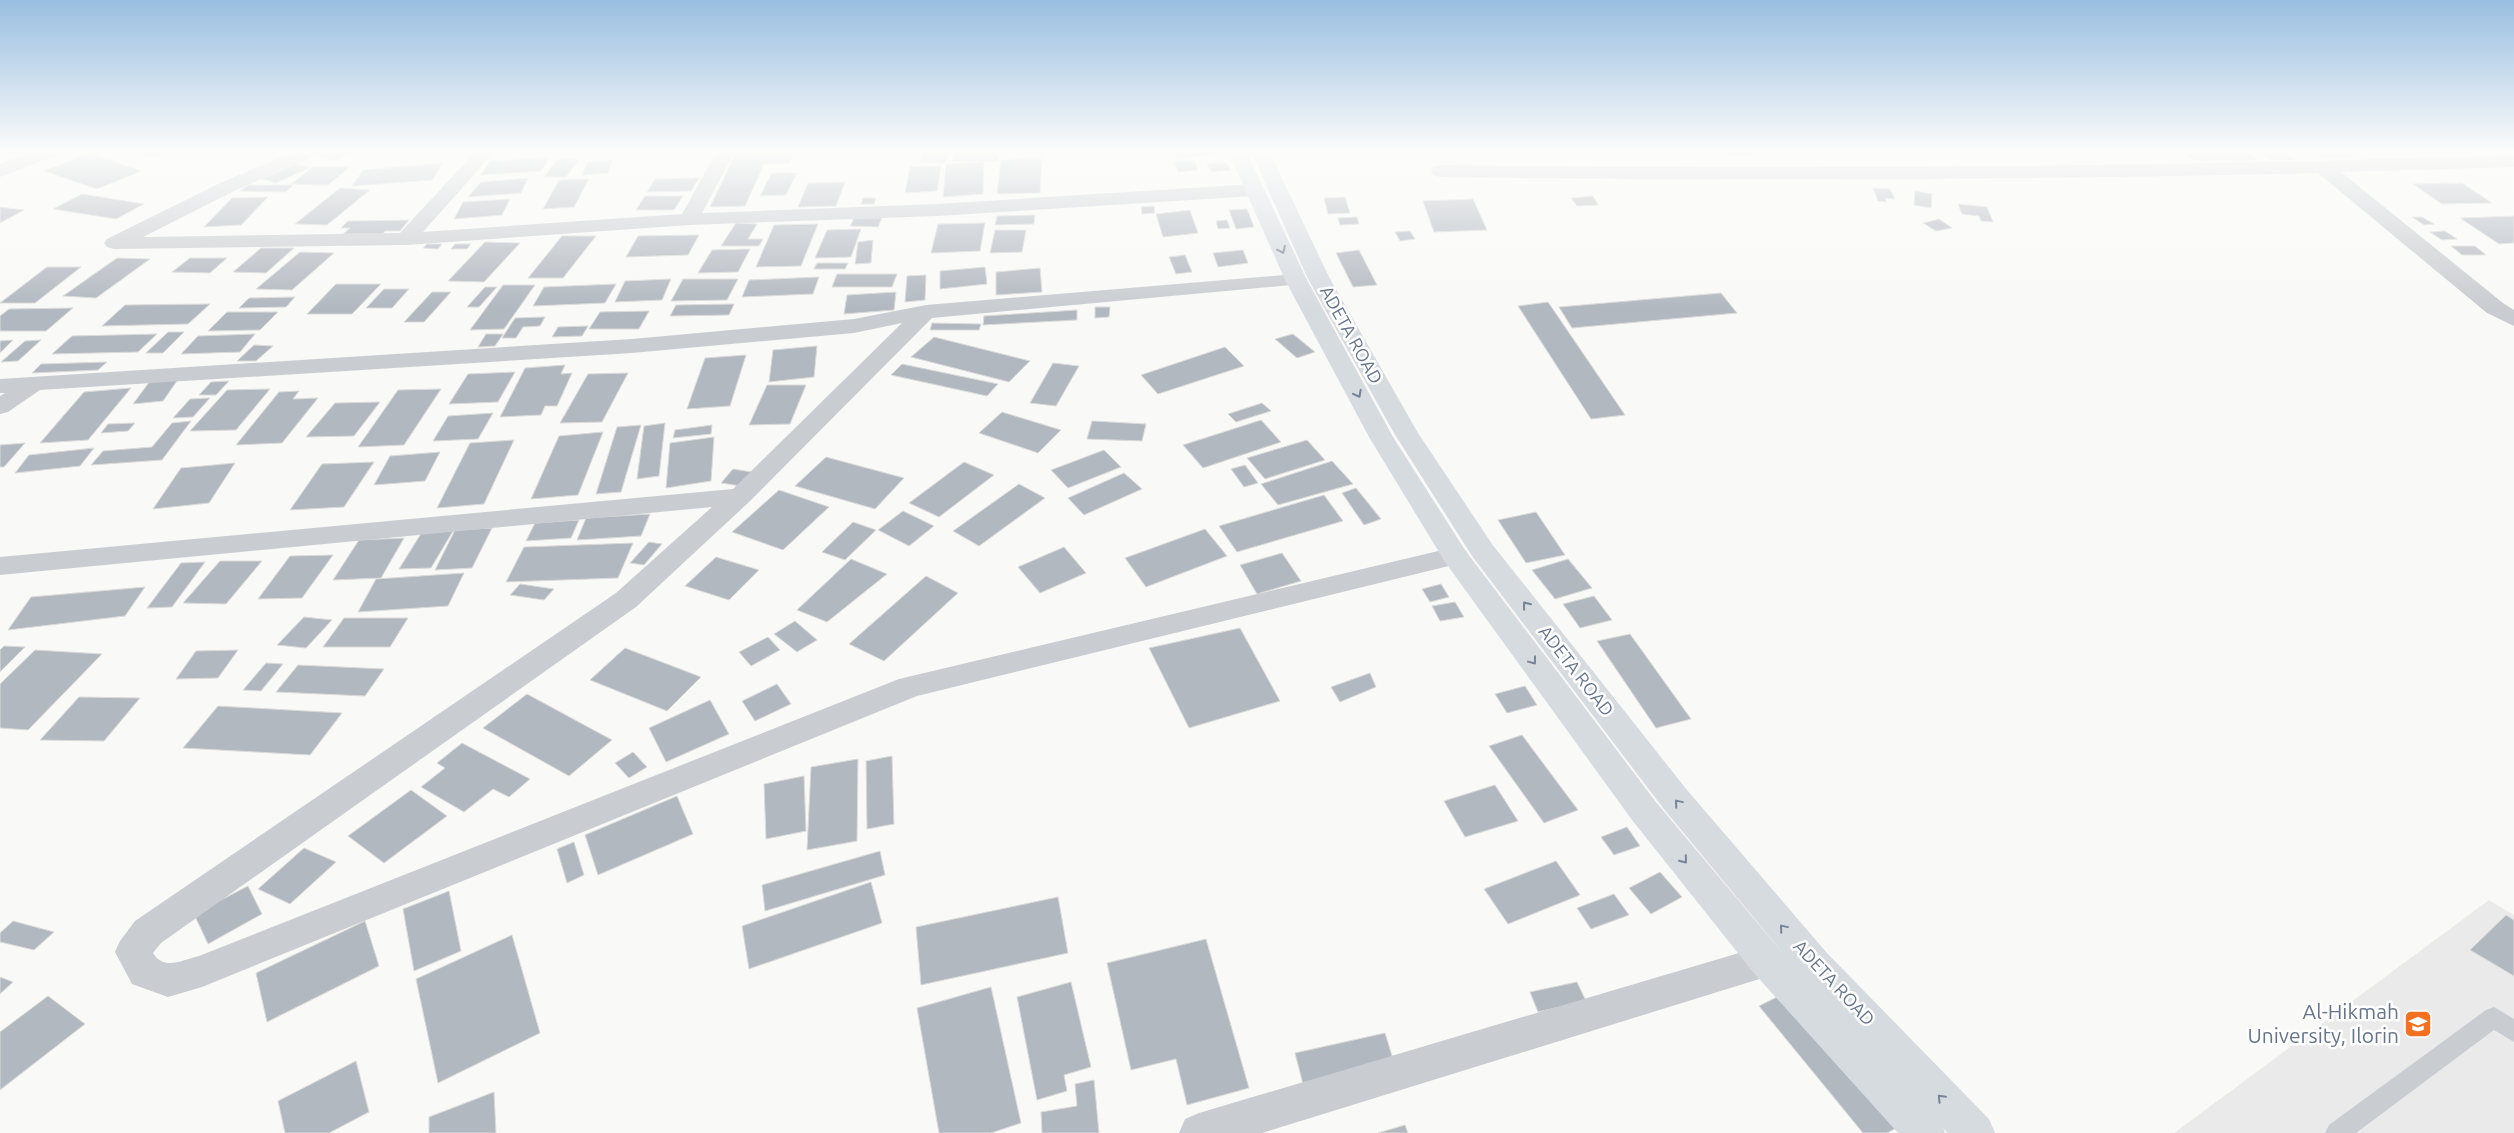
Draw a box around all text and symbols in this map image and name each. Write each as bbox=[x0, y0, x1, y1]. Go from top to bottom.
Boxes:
one-way arrow bbox=[1276, 245, 1287, 254]
street label: ADETA ROAD bbox=[1317, 282, 1387, 387]
one-way arrow bbox=[1351, 389, 1361, 398]
one-way arrow bbox=[1522, 602, 1531, 611]
street label: ADETA ROAD bbox=[1535, 621, 1618, 719]
one-way arrow bbox=[1527, 655, 1536, 665]
one-way arrow bbox=[1675, 800, 1684, 809]
one-way arrow bbox=[1679, 854, 1687, 863]
one-way arrow bbox=[1780, 924, 1789, 933]
street label: ADETA ROAD bbox=[1790, 936, 1879, 1029]
place label: Al-Hikmah University, Ilorin bbox=[2247, 999, 2399, 1047]
school or university icon: Al-Hikmah University, Ilorin bbox=[2403, 1009, 2433, 1039]
one-way arrow bbox=[1938, 1094, 1947, 1103]

